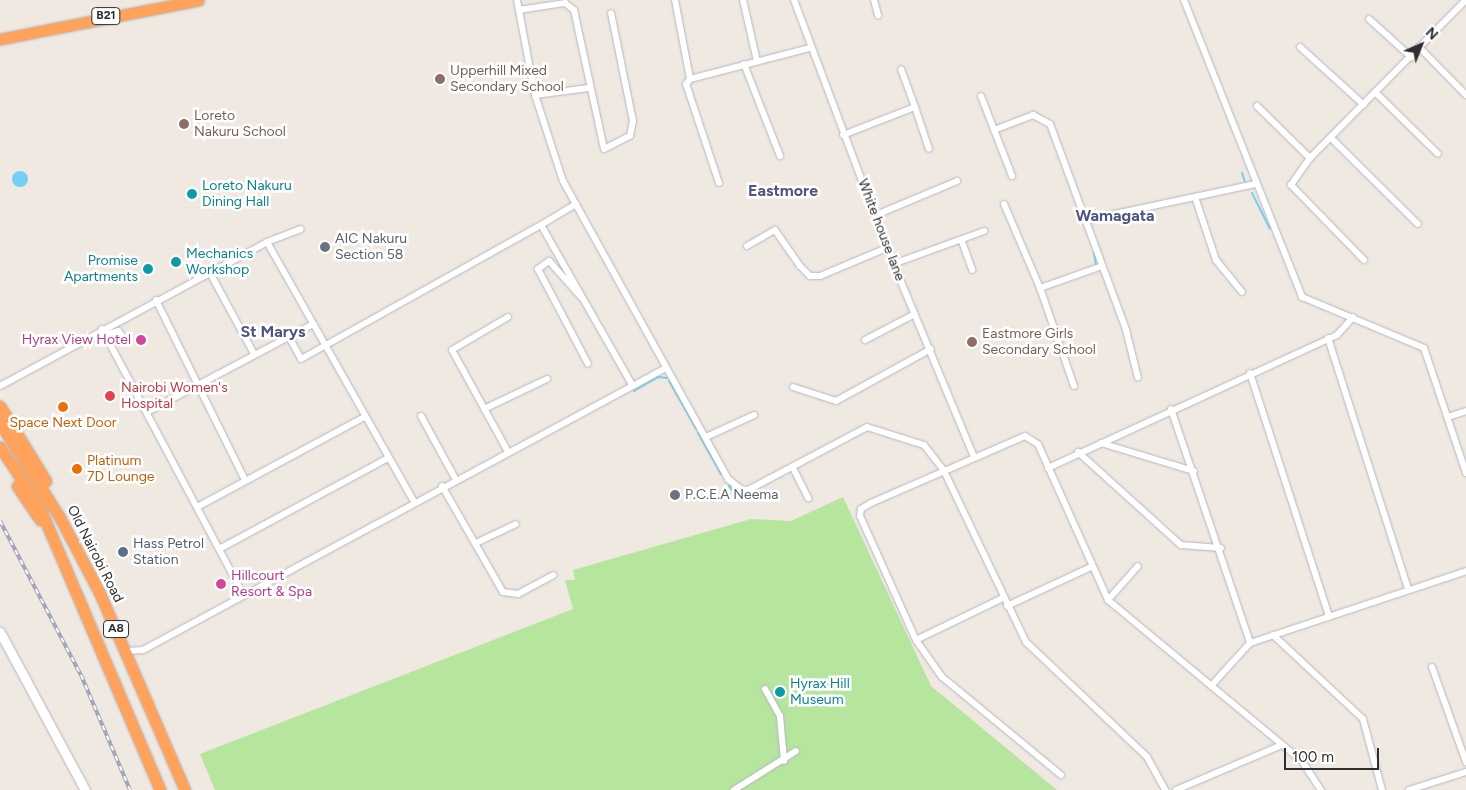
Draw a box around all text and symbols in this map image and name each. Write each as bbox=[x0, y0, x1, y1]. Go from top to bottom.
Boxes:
road number: B21 bbox=[91, 7, 121, 26]
north arrow bbox=[1396, 20, 1446, 70]
text: N bbox=[1422, 24, 1442, 44]
place label: Upperhill Mixed Secondary School bbox=[450, 63, 564, 95]
marker: Upperhill Mixed Secondary School bbox=[434, 73, 446, 85]
place label: Loreto Nakuru School bbox=[194, 108, 286, 140]
marker: Loreto Nakuru School bbox=[178, 118, 190, 130]
street label: White house lane bbox=[854, 177, 908, 283]
place label: Loreto Nakuru Dining Hall bbox=[202, 178, 292, 210]
district label: Eastmore bbox=[748, 181, 818, 201]
marker: Loreto Nakuru Dining Hall bbox=[186, 188, 198, 200]
district label: Wamagata bbox=[1075, 206, 1155, 226]
place label: AIC Nakuru Section 58 bbox=[335, 231, 407, 264]
marker: AIC Nakuru Section 58 bbox=[319, 241, 331, 253]
place label: Mechanics Workshop bbox=[186, 246, 253, 278]
place label: Promise Apartments bbox=[64, 253, 138, 286]
marker: Mechanics Workshop bbox=[170, 256, 182, 268]
marker: Promise Apartments bbox=[142, 263, 154, 275]
district label: St Marys bbox=[241, 322, 305, 342]
place label: Eastmore Girls Secondary School bbox=[982, 326, 1096, 358]
place label: Hyrax View Hotel bbox=[22, 332, 131, 348]
marker: Hyrax View Hotel bbox=[135, 334, 147, 346]
marker: Eastmore Girls Secondary School bbox=[966, 336, 978, 348]
place label: Nairobi Women's Hospital bbox=[121, 380, 228, 412]
marker: Nairobi Women's Hospital bbox=[103, 389, 117, 403]
marker: Space Next Door bbox=[57, 401, 69, 413]
place label: Space Next Door bbox=[9, 415, 117, 431]
place label: Platinum 7D Lounge bbox=[87, 453, 154, 486]
marker: Platinum 7D Lounge bbox=[71, 463, 83, 475]
place label: P.C.E.A Neema bbox=[685, 487, 778, 503]
marker: P.C.E.A Neema bbox=[669, 489, 681, 501]
street label: Old Nairobi Road bbox=[63, 503, 127, 605]
place label: Hass Petrol Station bbox=[133, 536, 204, 568]
marker: Hass Petrol Station bbox=[117, 546, 129, 558]
place label: Hillcourt Resort & Spa bbox=[231, 568, 312, 600]
marker: Hillcourt Resort & Spa bbox=[215, 578, 227, 590]
road number: A8 bbox=[102, 620, 130, 638]
place label: Hyrax Hill Museum bbox=[790, 676, 850, 709]
marker: Hyrax Hill Museum bbox=[774, 686, 786, 698]
scale bar bbox=[1286, 738, 1381, 770]
text: 100 m bbox=[1292, 748, 1334, 766]

